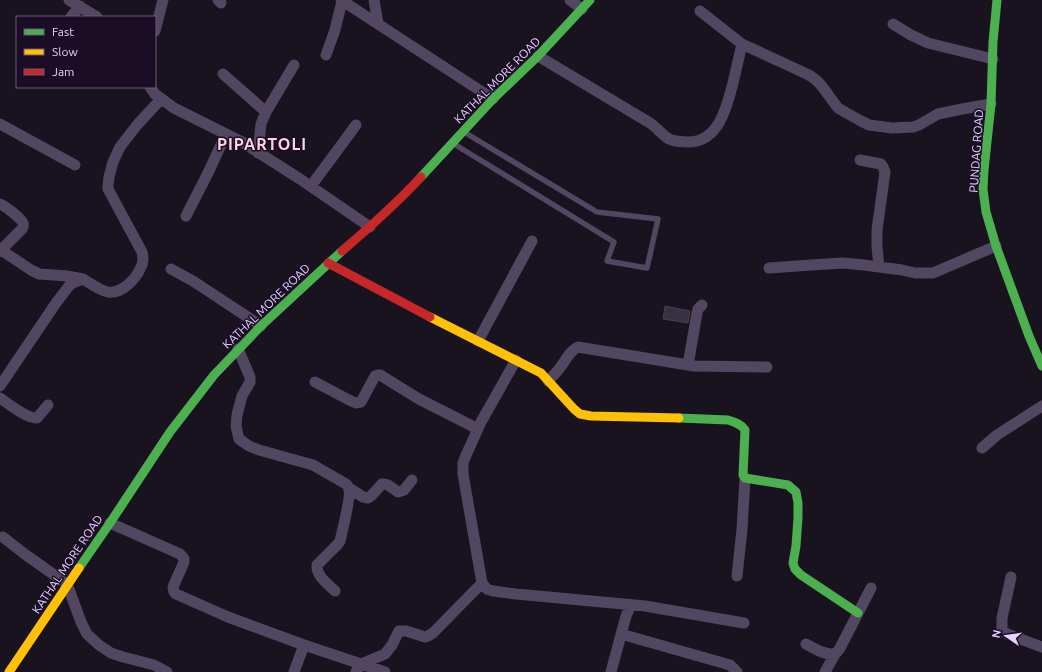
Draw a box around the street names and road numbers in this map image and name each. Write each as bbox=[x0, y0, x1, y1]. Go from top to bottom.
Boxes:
street label: KATHAL MORE ROAD bbox=[451, 34, 543, 126]
street label: PUNDAG ROAD bbox=[967, 109, 985, 193]
street label: KATHAL MORE ROAD bbox=[220, 261, 312, 351]
street label: KATHAL MORE ROAD bbox=[29, 512, 105, 616]

